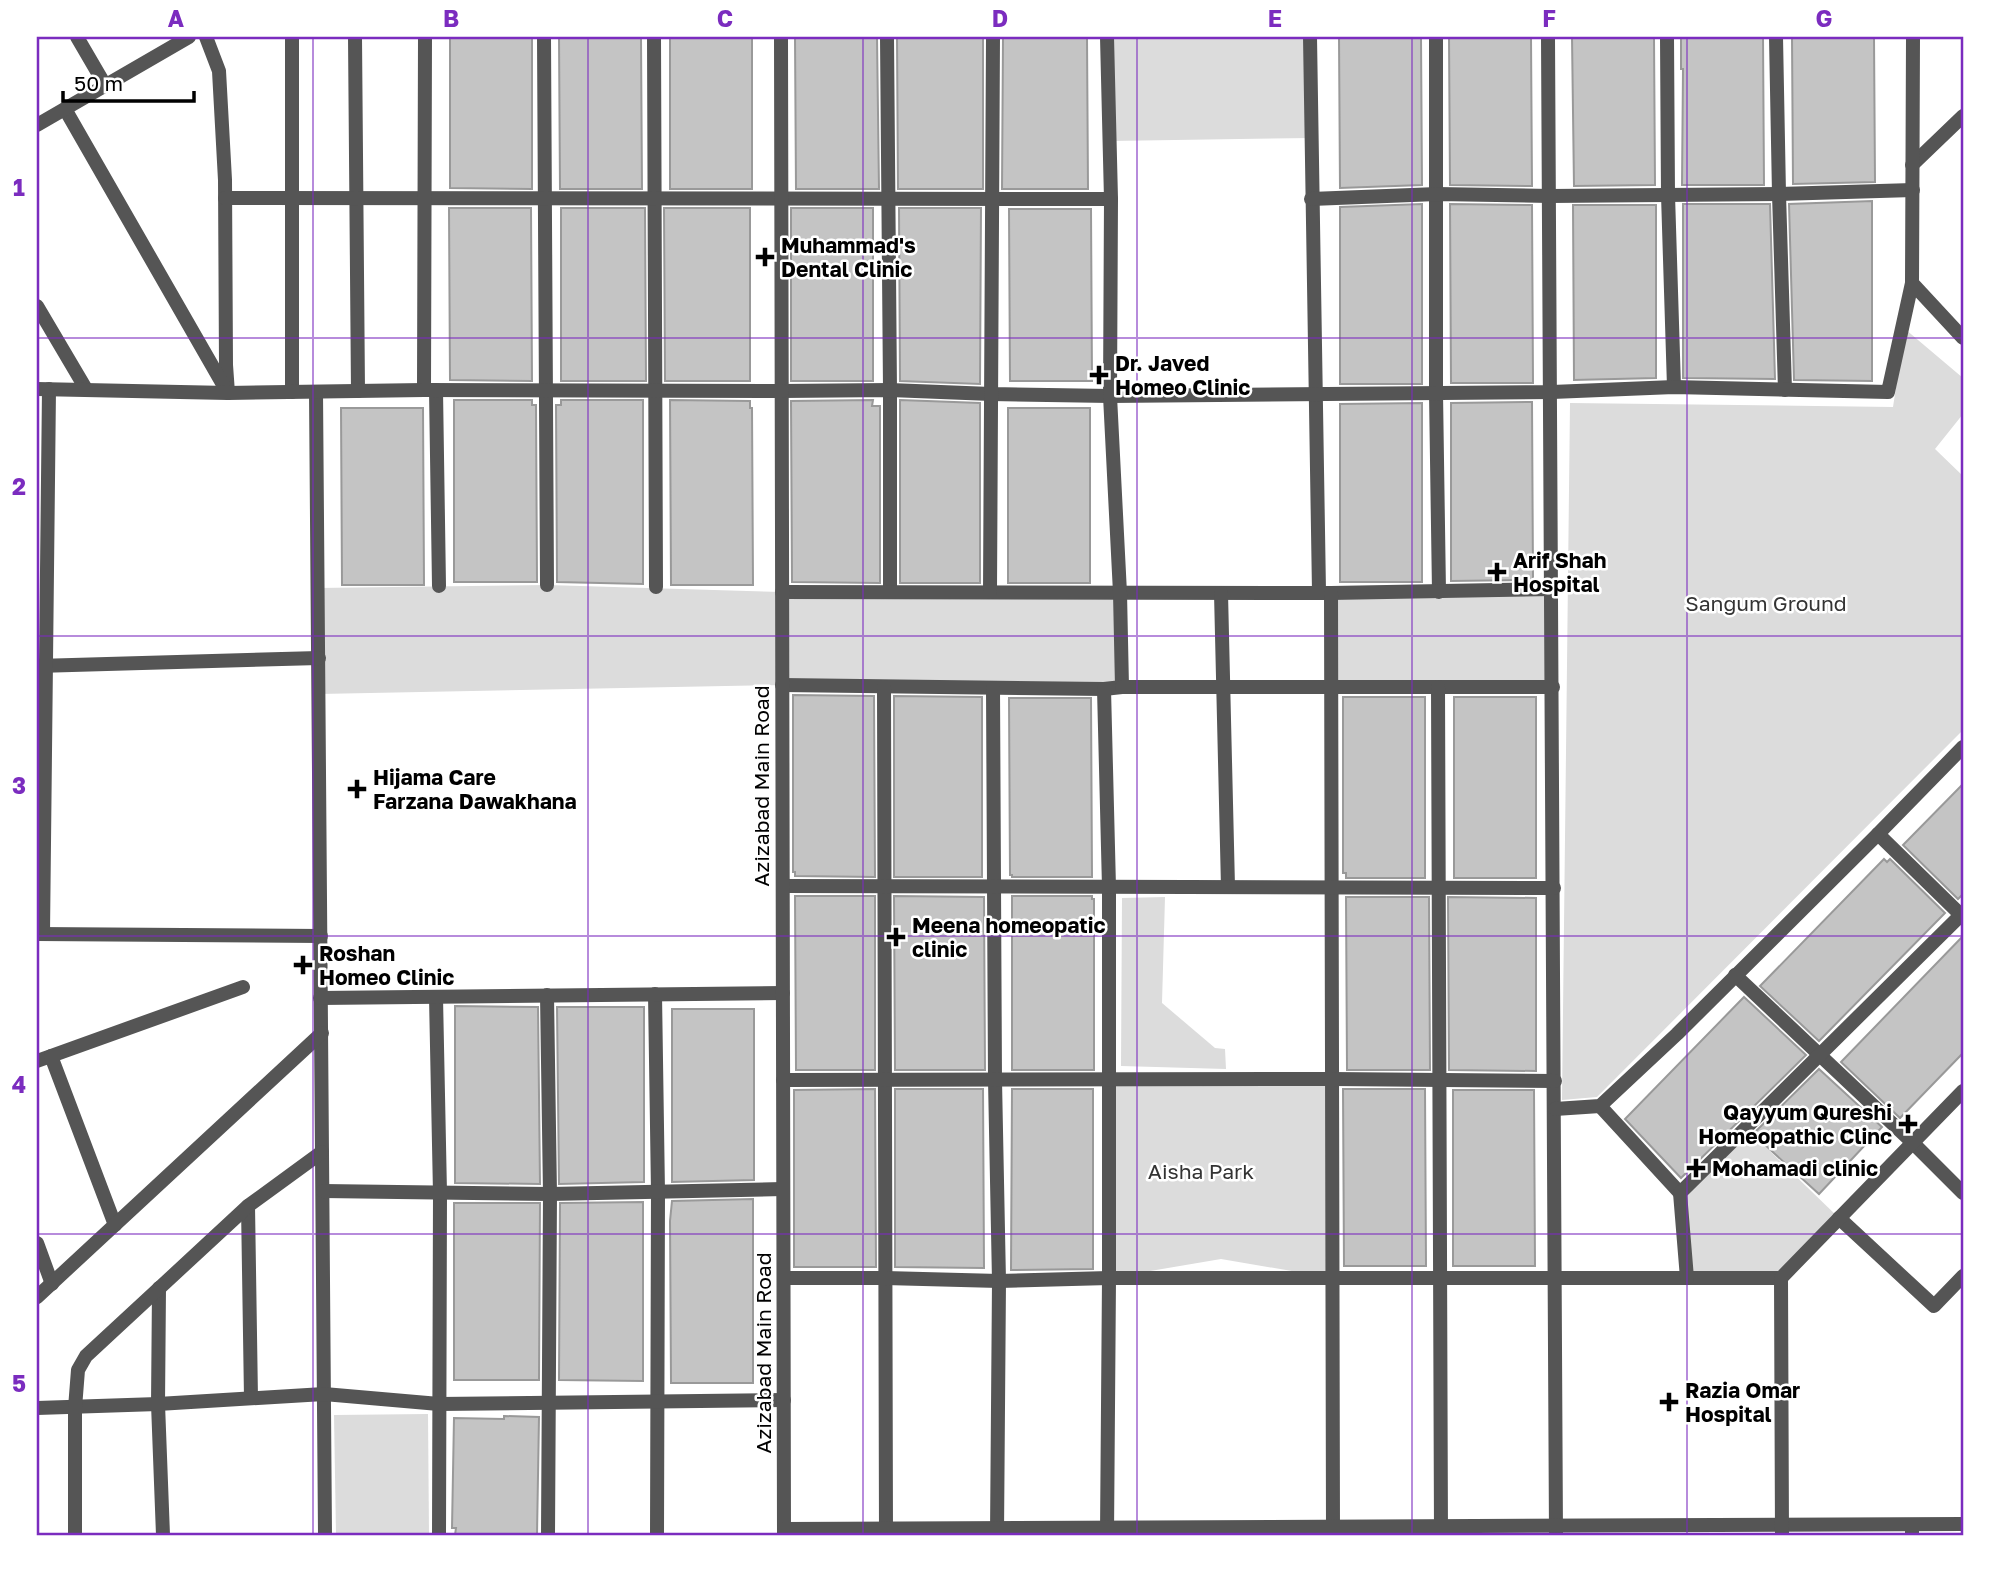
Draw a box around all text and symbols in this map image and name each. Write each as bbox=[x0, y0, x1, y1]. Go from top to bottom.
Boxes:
text: A bbox=[168, 4, 185, 32]
text: B bbox=[443, 4, 459, 32]
text: C bbox=[717, 4, 733, 32]
text: D bbox=[992, 4, 1008, 32]
text: E bbox=[1268, 4, 1282, 32]
text: F bbox=[1542, 4, 1556, 32]
text: G bbox=[1816, 4, 1832, 32]
scale bar bbox=[63, 60, 194, 104]
text: 50 m bbox=[74, 70, 123, 96]
text: 1 bbox=[13, 173, 25, 201]
place label: Muhammad's Dental Clinic bbox=[781, 232, 916, 282]
marker: Muhammad's Dental Clinic bbox=[755, 247, 775, 267]
place label: Dr. Javed Homeo Clinic bbox=[1115, 350, 1250, 400]
marker: Dr. Javed Homeo Clinic bbox=[1089, 365, 1109, 385]
text: 2 bbox=[12, 472, 26, 500]
place label: Arif Shah Hospital bbox=[1513, 547, 1606, 597]
marker: Arif Shah Hospital bbox=[1487, 562, 1507, 582]
park label: Sangum Ground bbox=[1685, 590, 1847, 616]
street label: Azizabad Main Road bbox=[748, 685, 774, 887]
place label: Hijama Care Farzana Dawakhana bbox=[373, 764, 577, 814]
text: 3 bbox=[12, 771, 26, 799]
marker: Hijama Care Farzana Dawakhana bbox=[347, 779, 367, 799]
place label: Meena homeopatic clinic bbox=[912, 912, 1106, 962]
marker: Meena homeopatic clinic bbox=[886, 927, 906, 947]
place label: Roshan Homeo Clinic bbox=[319, 940, 454, 990]
marker: Roshan Homeo Clinic bbox=[293, 955, 313, 975]
text: 4 bbox=[12, 1070, 26, 1098]
place label: Qayyum Qureshi Homeopathic Clinc bbox=[1698, 1099, 1892, 1149]
marker: Qayyum Qureshi Homeopathic Clinc bbox=[1898, 1114, 1918, 1134]
place label: Mohamadi clinic bbox=[1712, 1155, 1878, 1181]
park label: Aisha Park bbox=[1148, 1158, 1254, 1184]
marker: Mohamadi clinic bbox=[1686, 1158, 1706, 1178]
street label: Azizabad Main Road bbox=[750, 1252, 776, 1454]
text: 5 bbox=[12, 1369, 26, 1397]
place label: Razia Omar Hospital bbox=[1685, 1377, 1800, 1427]
marker: Razia Omar Hospital bbox=[1659, 1392, 1679, 1412]

